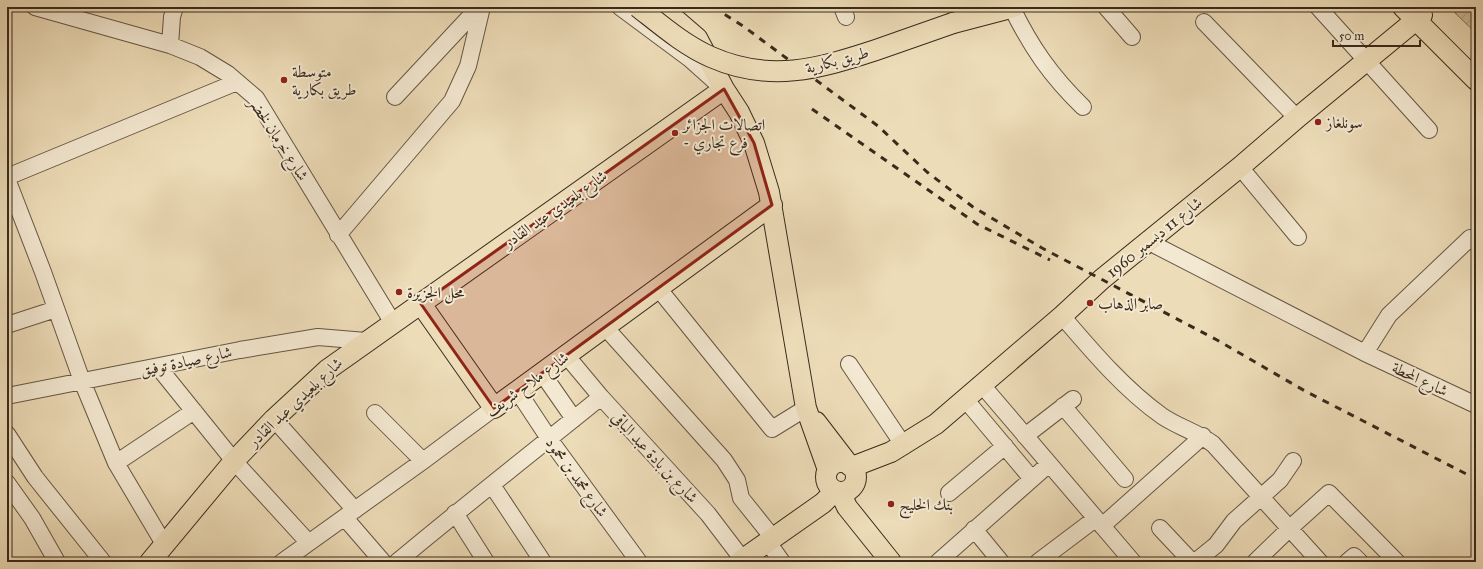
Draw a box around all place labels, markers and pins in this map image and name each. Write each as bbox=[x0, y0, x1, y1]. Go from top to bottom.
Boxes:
place label: متوسطة طريق بكارية bbox=[292, 62, 357, 100]
marker: متوسطة طريق بكارية bbox=[279, 75, 289, 85]
place label: سونلغاز bbox=[1324, 113, 1363, 133]
place label: اتصالات الجزائر - فرع تجاري bbox=[681, 115, 765, 156]
marker: سونلغاز bbox=[1313, 117, 1323, 127]
marker: اتصالات الجزائر - فرع تجاري bbox=[670, 128, 680, 138]
place label: محل الجزيرة bbox=[407, 283, 465, 304]
marker: محل الجزيرة bbox=[394, 287, 404, 297]
place label: صابر الذهاب bbox=[1098, 294, 1163, 314]
marker: صابر الذهاب bbox=[1085, 298, 1095, 308]
place label: بنك الخليج bbox=[899, 495, 953, 519]
marker: بنك الخليج bbox=[886, 499, 896, 509]

